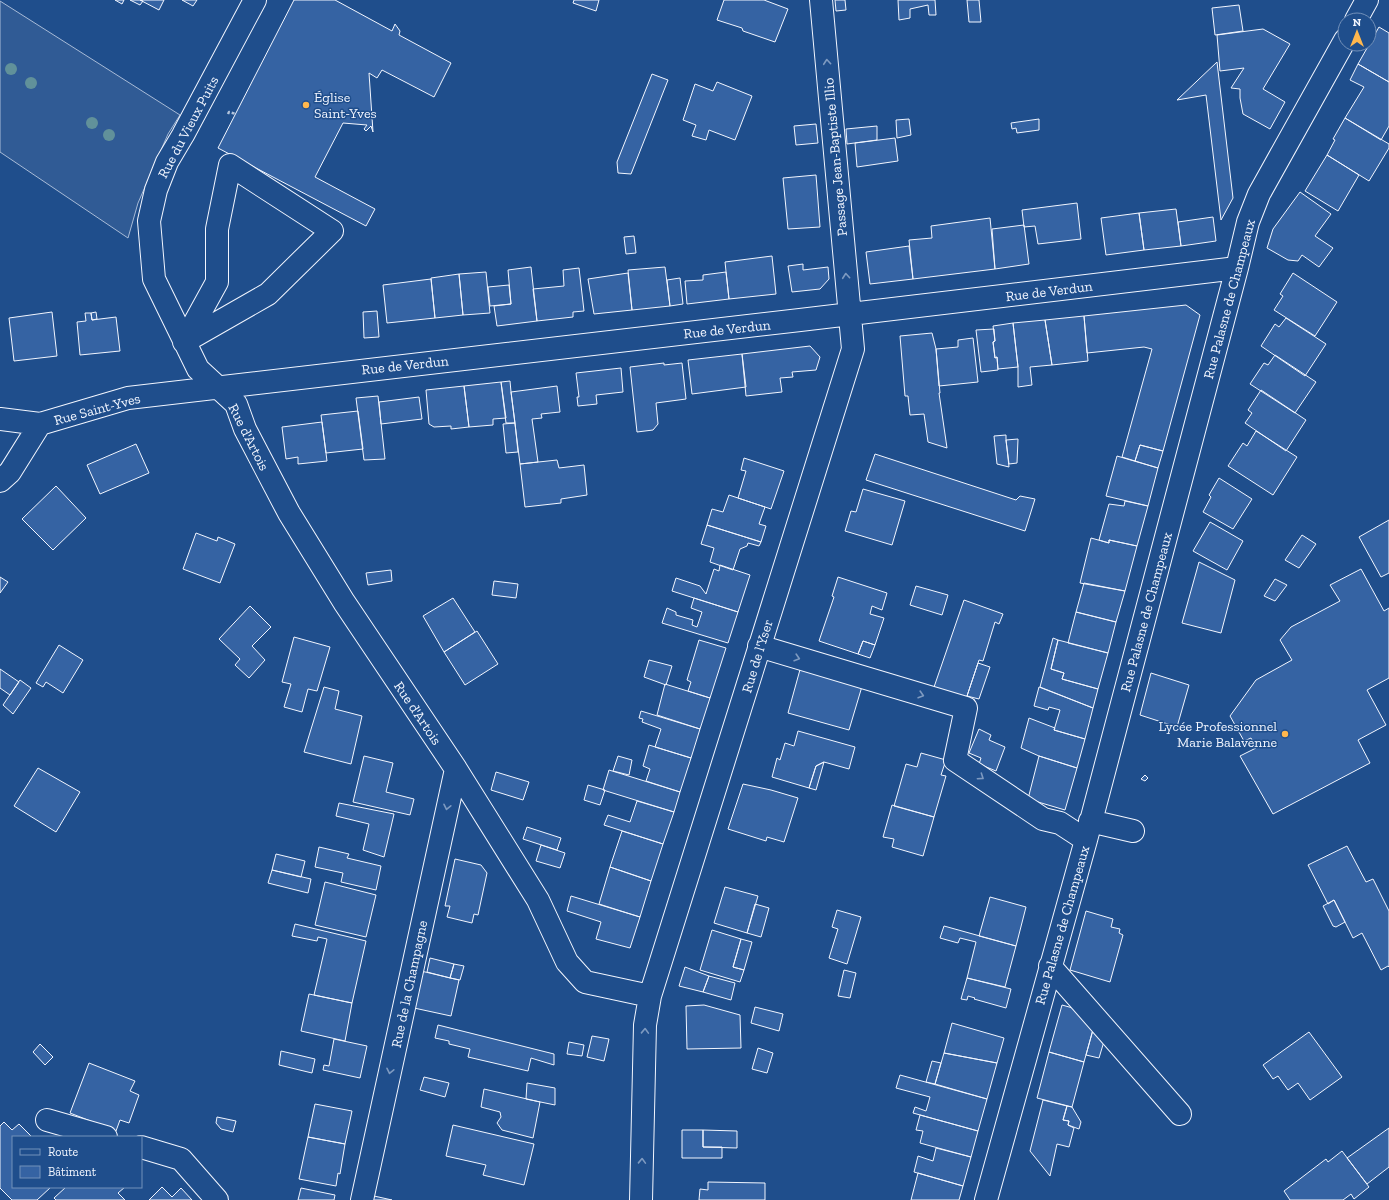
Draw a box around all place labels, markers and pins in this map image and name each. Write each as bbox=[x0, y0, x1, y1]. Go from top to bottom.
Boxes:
place label: Église Saint-Yves bbox=[314, 89, 377, 122]
marker: Église Saint-Yves bbox=[301, 100, 311, 110]
place label: Lycée Professionnel Marie Balavenne bbox=[1158, 718, 1277, 751]
marker: Lycée Professionnel Marie Balavenne bbox=[1280, 729, 1290, 739]

